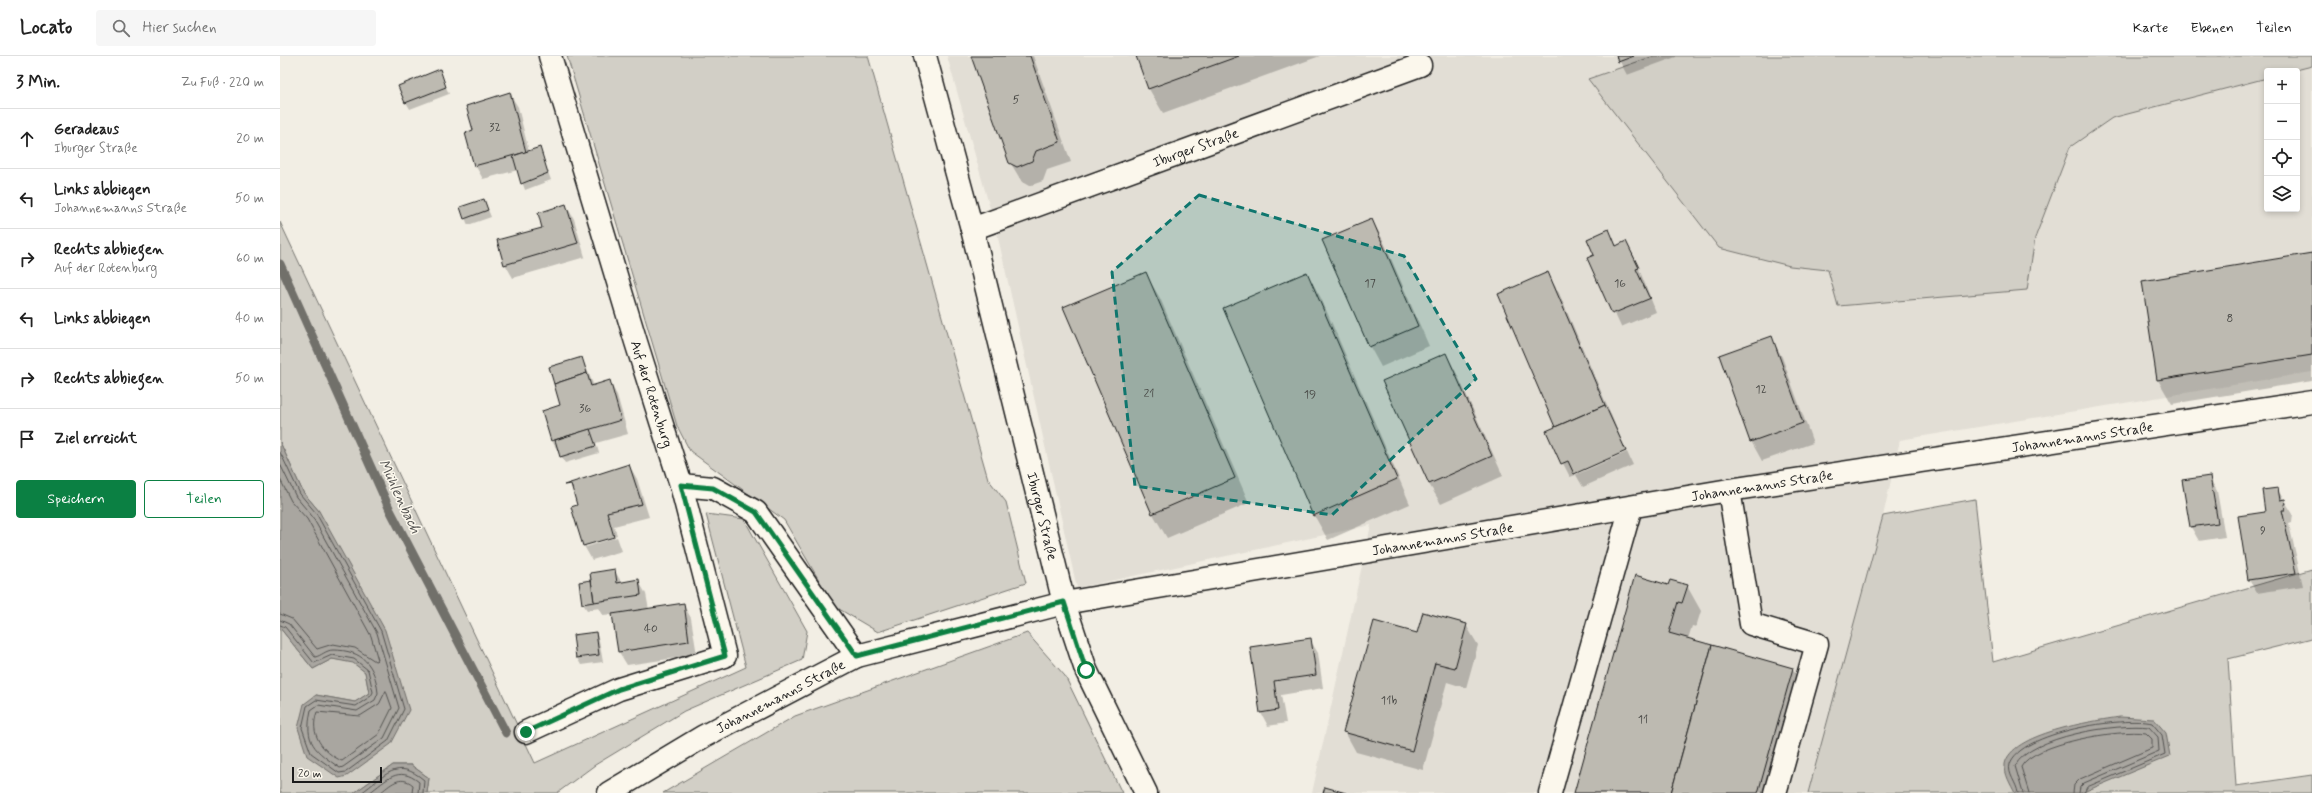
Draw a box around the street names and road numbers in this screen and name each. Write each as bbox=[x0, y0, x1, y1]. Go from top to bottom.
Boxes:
street label: Iburger Straße bbox=[1150, 124, 1241, 172]
street label: Auf der Rotenburg bbox=[626, 338, 677, 450]
street label: Johannemanns Straße bbox=[2010, 418, 2155, 457]
street label: Johannemanns Straße bbox=[1690, 466, 1834, 506]
street label: Iburger Straße bbox=[1022, 471, 1061, 562]
street label: Johannemanns Straße bbox=[1370, 519, 1515, 561]
street label: Johannemanns Straße bbox=[713, 656, 849, 738]

